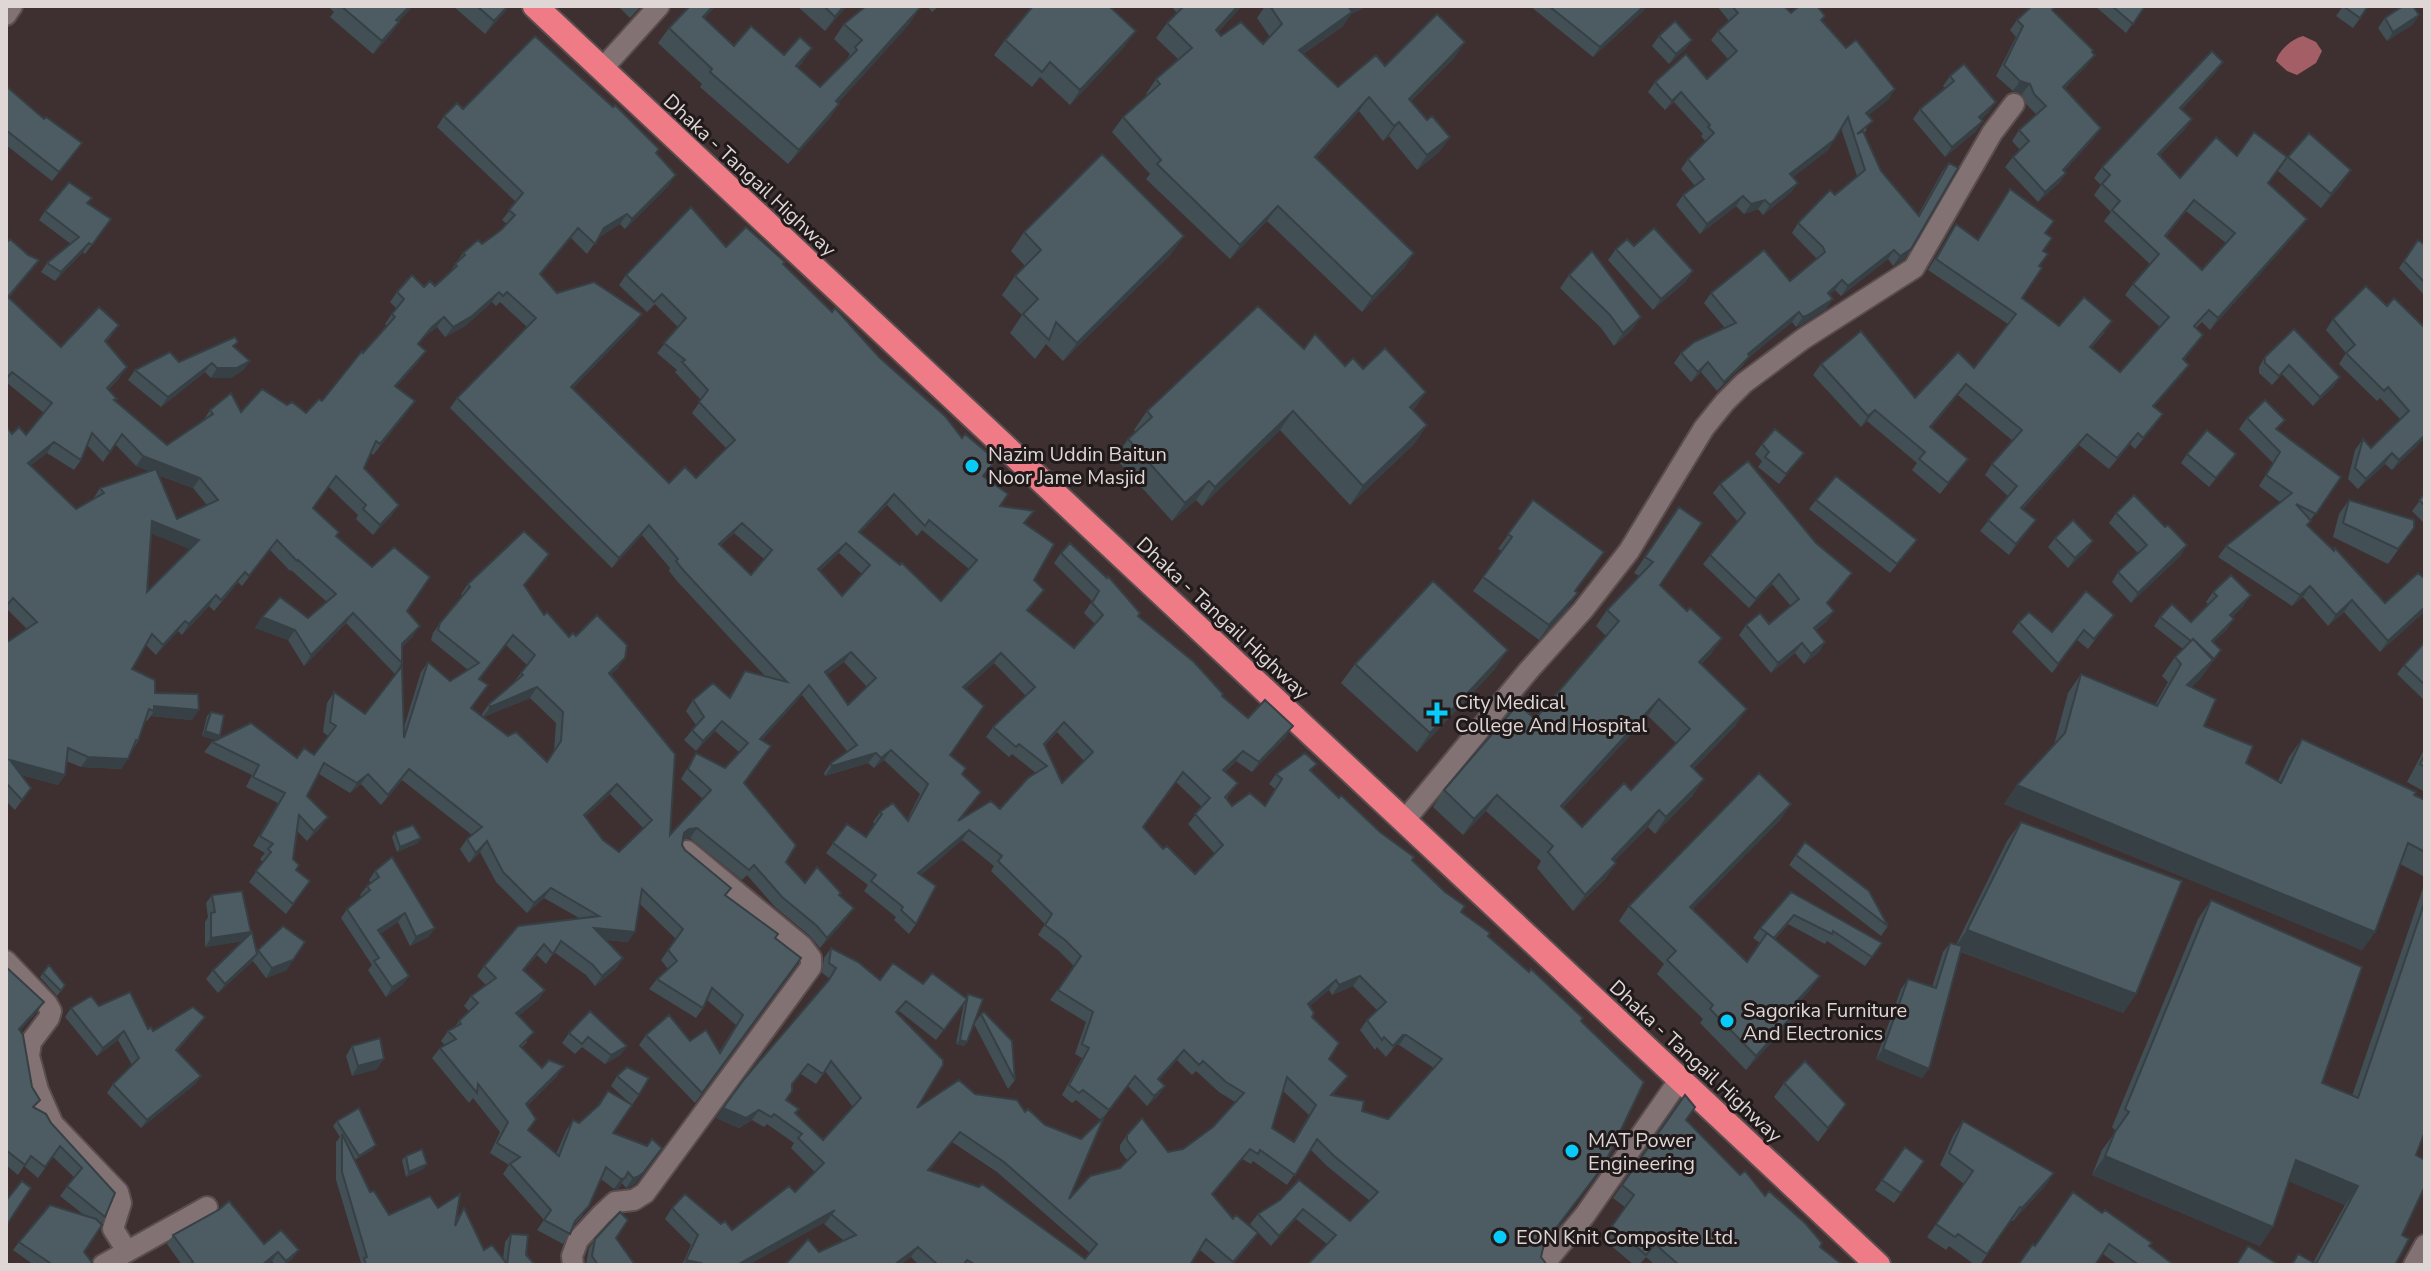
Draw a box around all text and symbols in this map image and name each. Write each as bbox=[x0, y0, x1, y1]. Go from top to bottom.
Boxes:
street label: Dhaka - Tangail Highway bbox=[658, 88, 842, 263]
place label: Nazim Uddin Baitun Noor Jame Masjid bbox=[988, 441, 1167, 491]
marker: Nazim Uddin Baitun Noor Jame Masjid bbox=[963, 457, 981, 475]
street label: Dhaka - Tangail Highway bbox=[1131, 531, 1315, 706]
place label: City Medical College And Hospital bbox=[1455, 689, 1647, 739]
marker: City Medical College And Hospital bbox=[1426, 702, 1448, 724]
street label: Dhaka - Tangail Highway bbox=[1604, 974, 1788, 1149]
place label: Sagorika Furniture And Electronics bbox=[1743, 997, 1907, 1047]
marker: Sagorika Furniture And Electronics bbox=[1718, 1012, 1736, 1030]
place label: MAT Power Engineering bbox=[1588, 1127, 1695, 1177]
marker: MAT Power Engineering bbox=[1563, 1142, 1581, 1160]
place label: EON Knit Composite Ltd. bbox=[1516, 1224, 1738, 1251]
marker: EON Knit Composite Ltd. bbox=[1491, 1228, 1509, 1246]

